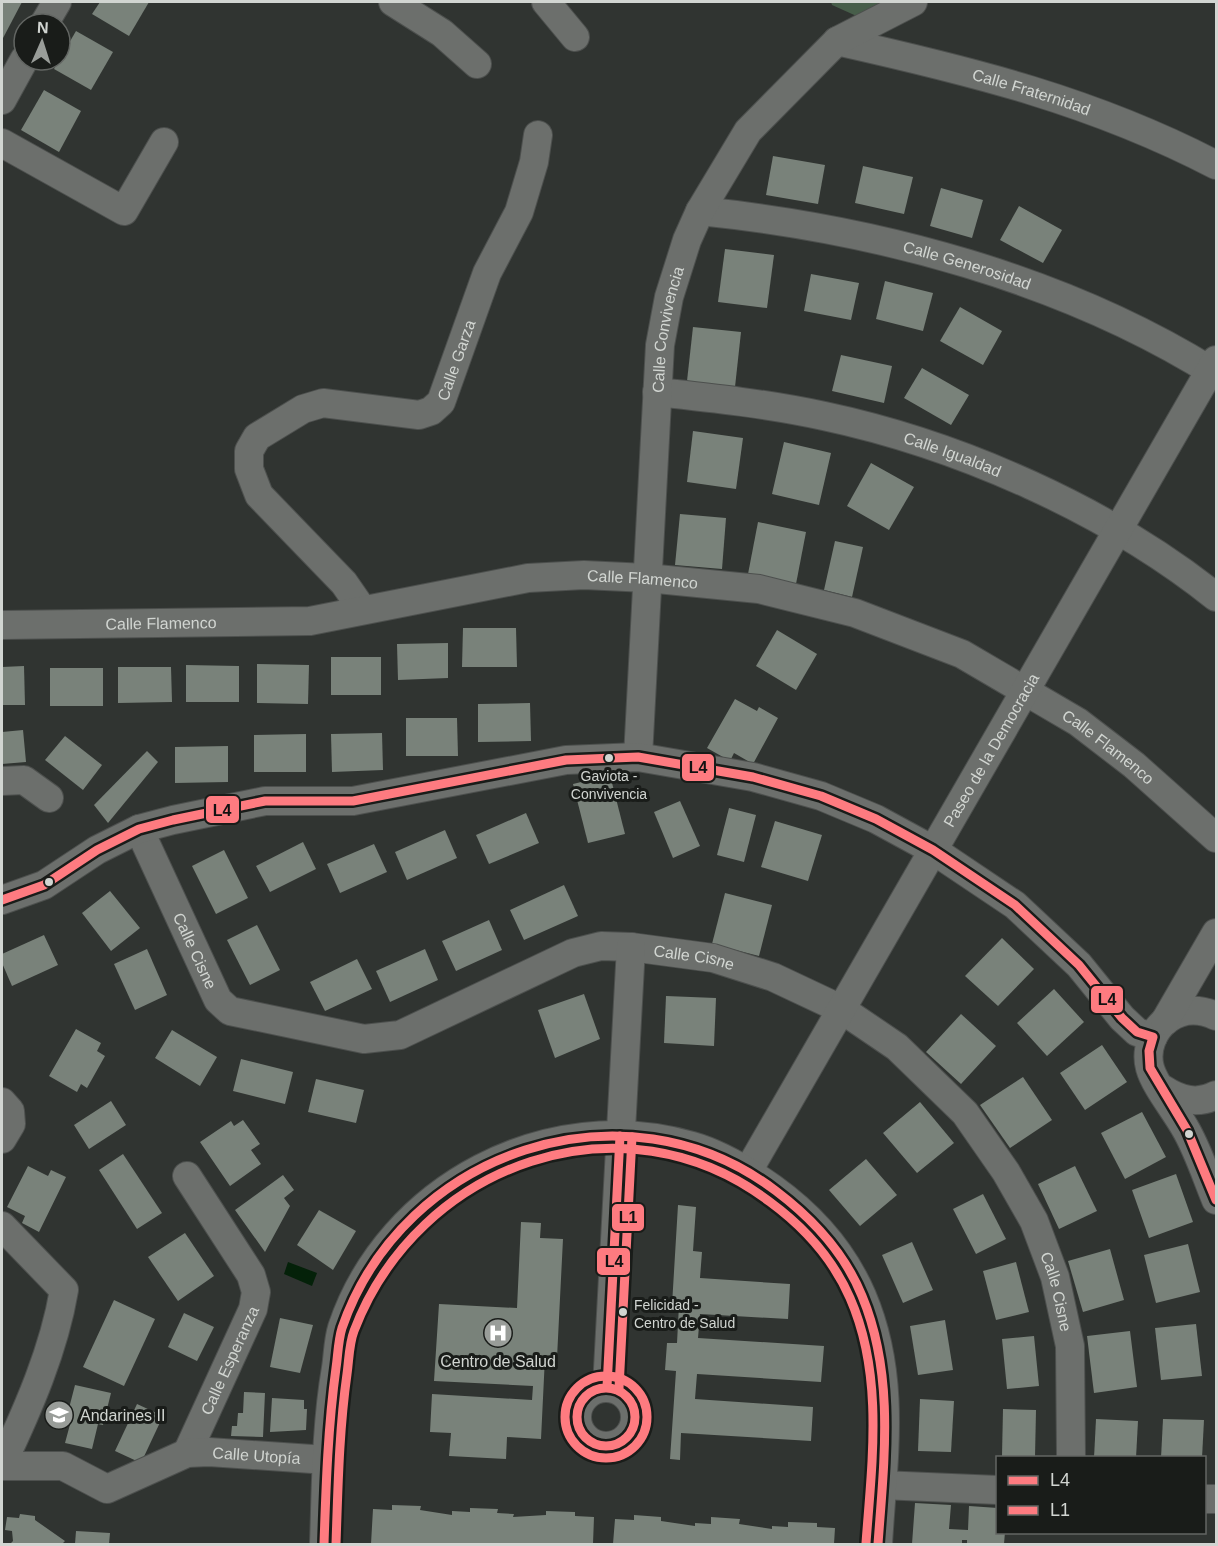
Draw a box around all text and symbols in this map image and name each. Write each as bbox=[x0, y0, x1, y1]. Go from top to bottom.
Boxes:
north arrow bbox=[12, 12, 72, 72]
text: N bbox=[37, 19, 49, 36]
street label: Calle Fraternidad bbox=[970, 66, 1093, 118]
street label: Calle Generosidad bbox=[901, 238, 1033, 293]
street label: Calle Convivencia bbox=[649, 264, 687, 393]
street label: Calle Garza bbox=[434, 318, 479, 403]
street label: Calle Igualdad bbox=[902, 429, 1004, 480]
street label: Calle Flamenco bbox=[587, 567, 699, 592]
street label: Calle Flamenco bbox=[105, 614, 217, 633]
street label: Paseo de la Democracia bbox=[940, 670, 1042, 830]
street label: Calle Flamenco bbox=[1059, 707, 1157, 788]
marker: Gaviota - Convivencia bbox=[603, 752, 615, 764]
line badge: L4 bbox=[681, 753, 715, 782]
text: L4 bbox=[689, 759, 707, 776]
place label: Gaviota - Convivencia bbox=[571, 768, 647, 802]
line badge: L4 bbox=[205, 795, 240, 824]
text: L4 bbox=[213, 802, 231, 819]
unlabelled marker bbox=[43, 876, 55, 888]
street label: Calle Cisne bbox=[170, 910, 220, 992]
street label: Calle Cisne bbox=[653, 942, 737, 973]
line badge: L4 bbox=[1090, 985, 1124, 1014]
text: L4 bbox=[1098, 991, 1116, 1008]
unlabelled marker bbox=[1183, 1128, 1195, 1140]
line badge: L1 bbox=[611, 1203, 645, 1232]
text: L1 bbox=[619, 1209, 637, 1226]
line badge: L4 bbox=[596, 1247, 631, 1276]
street label: Calle Cisne bbox=[1037, 1249, 1075, 1333]
text: L4 bbox=[605, 1253, 623, 1270]
place label: Felicidad - Centro de Salud bbox=[634, 1297, 735, 1331]
street label: Calle Esperanza bbox=[198, 1303, 262, 1417]
marker: Felicidad - Centro de Salud bbox=[617, 1306, 629, 1318]
hospital icon: Centro de Salud bbox=[482, 1317, 514, 1349]
place label: Centro de Salud bbox=[440, 1353, 556, 1370]
school or university icon: Andarines II bbox=[43, 1399, 75, 1431]
place label: Andarines II bbox=[80, 1407, 165, 1424]
street label: Calle Utopía bbox=[212, 1444, 301, 1467]
legend bbox=[996, 1456, 1206, 1534]
text: L4 bbox=[1050, 1470, 1070, 1490]
text: L1 bbox=[1050, 1500, 1070, 1520]

